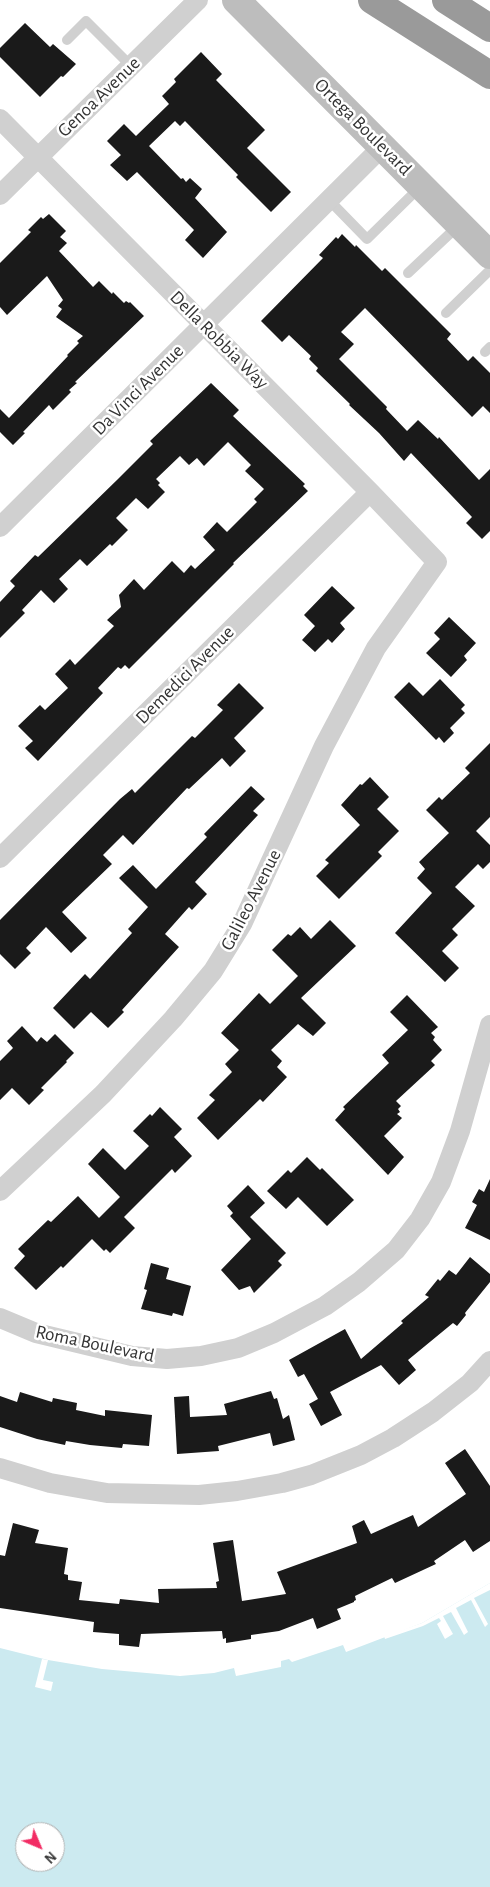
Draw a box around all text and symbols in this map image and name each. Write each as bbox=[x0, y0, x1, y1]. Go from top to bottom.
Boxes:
street label: Genoa Avenue bbox=[53, 52, 145, 142]
street label: Ortega Boulevard bbox=[310, 74, 416, 180]
street label: Della Robbia Way bbox=[165, 286, 273, 394]
street label: Da Vinci Avenue bbox=[88, 340, 188, 440]
street label: Demedici Avenue bbox=[131, 621, 239, 729]
street label: Galileo Avenue bbox=[216, 846, 286, 954]
street label: Roma Boulevard bbox=[34, 1320, 156, 1368]
north arrow bbox=[15, 1822, 65, 1872]
text: N bbox=[42, 1849, 58, 1865]

